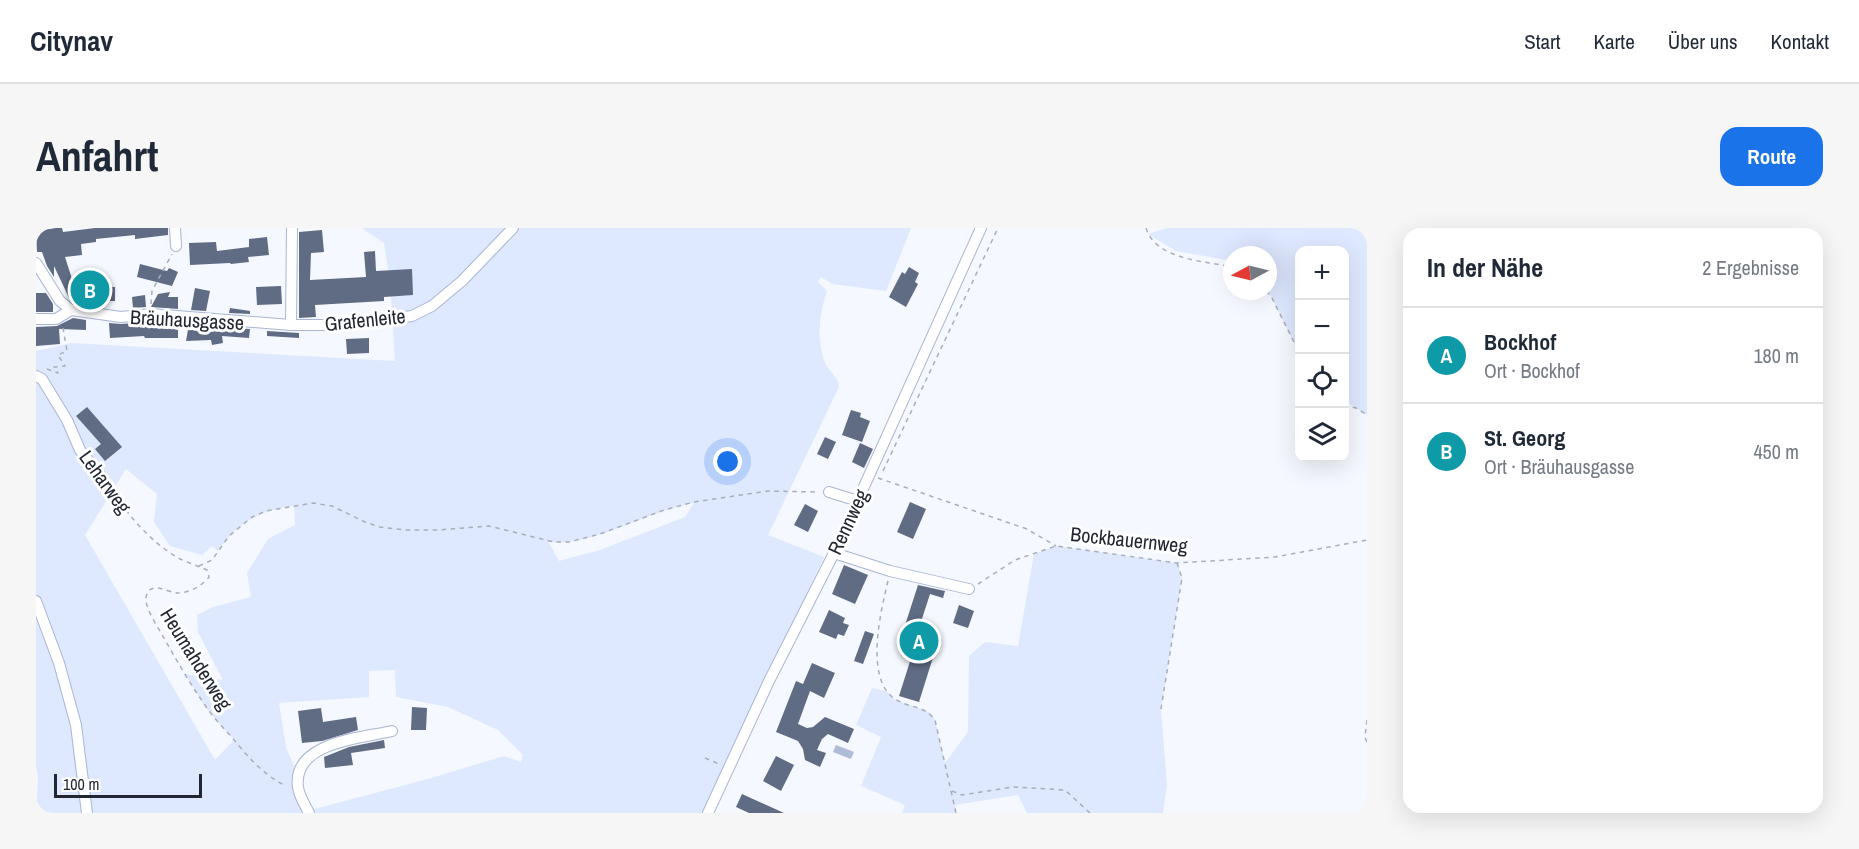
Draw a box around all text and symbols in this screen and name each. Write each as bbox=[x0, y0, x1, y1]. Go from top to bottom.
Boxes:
text: Citynav bbox=[30, 22, 113, 60]
text: Start bbox=[1524, 27, 1561, 56]
text: Karte bbox=[1594, 27, 1635, 56]
text: Über uns bbox=[1668, 27, 1738, 56]
text: Kontakt bbox=[1771, 27, 1829, 56]
button: Route bbox=[1720, 127, 1823, 186]
text: Anfahrt bbox=[36, 128, 158, 184]
north arrow bbox=[1223, 246, 1277, 300]
map controls bbox=[1295, 246, 1349, 462]
button: + bbox=[1295, 246, 1349, 300]
text: In der Nähe bbox=[1427, 250, 1543, 285]
text: 2 Ergebnisse bbox=[1702, 254, 1799, 281]
pin: B bbox=[70, 268, 110, 312]
button: − bbox=[1295, 300, 1349, 354]
street label: Grafenleite bbox=[323, 302, 407, 337]
street label: Bräuhausgasse bbox=[129, 303, 245, 336]
text: Bockhof bbox=[1484, 327, 1556, 357]
text: A bbox=[1441, 342, 1452, 369]
text: 180 m bbox=[1753, 342, 1799, 369]
button: locate bbox=[1295, 354, 1349, 408]
text: Ort · Bockhof bbox=[1484, 357, 1580, 384]
button: layers bbox=[1295, 408, 1349, 462]
text: St. Georg bbox=[1484, 423, 1565, 453]
text: B bbox=[1441, 438, 1452, 465]
text: 450 m bbox=[1753, 438, 1799, 465]
street label: Leharweg bbox=[73, 445, 137, 519]
your location bbox=[713, 447, 742, 476]
text: Ort · Bräuhausgasse bbox=[1484, 453, 1634, 480]
street label: Rennweg bbox=[821, 485, 874, 559]
street label: Bockbauernweg bbox=[1069, 520, 1189, 559]
street label: Heumahderweg bbox=[154, 602, 239, 715]
pin: A bbox=[900, 618, 938, 664]
scale bar bbox=[54, 771, 202, 798]
text: 100 m bbox=[63, 773, 99, 795]

